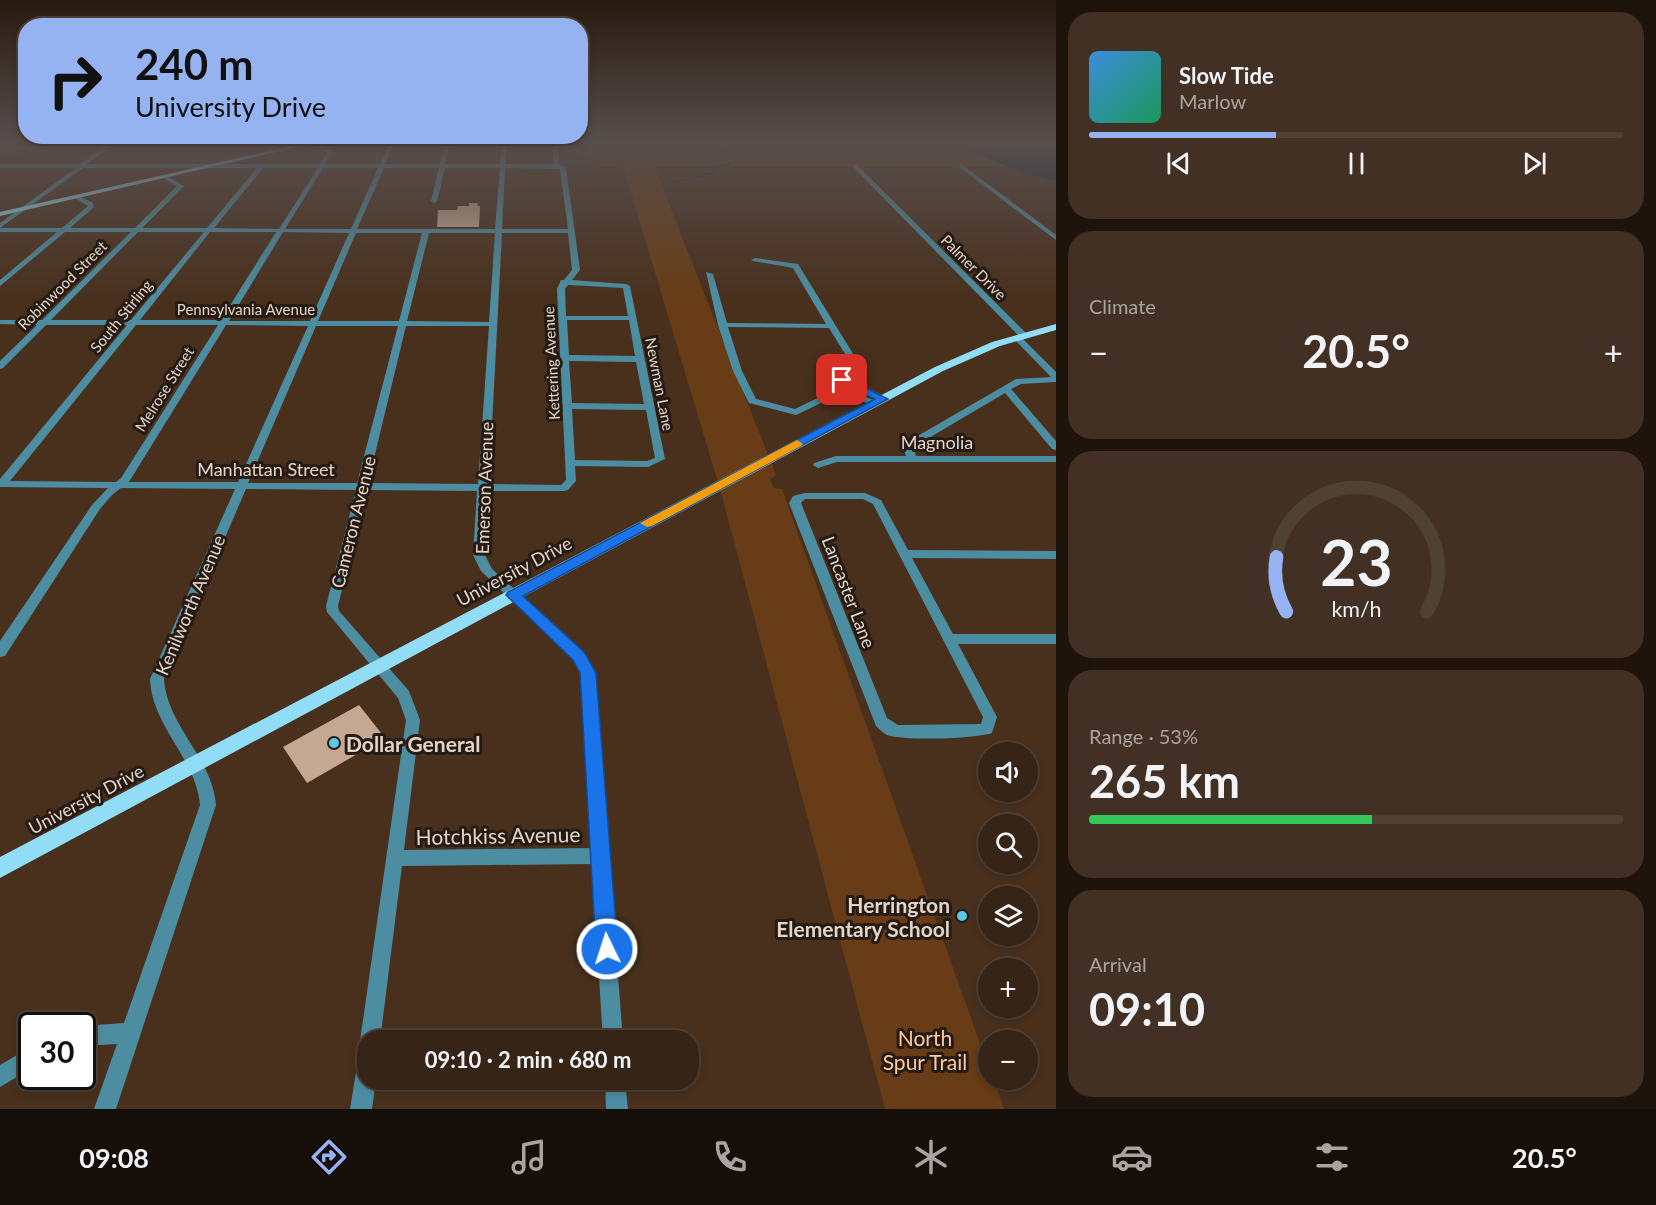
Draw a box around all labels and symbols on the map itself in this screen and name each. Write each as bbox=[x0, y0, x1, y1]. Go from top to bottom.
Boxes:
street label: Palmer Drive bbox=[938, 231, 1010, 303]
street label: Robinwood Street bbox=[14, 236, 111, 333]
street label: South Stirling bbox=[86, 276, 156, 356]
street label: Pennsylvania Avenue bbox=[177, 300, 315, 318]
street label: Kettering Avenue bbox=[539, 306, 563, 420]
street label: Newman Lane bbox=[642, 336, 678, 432]
street label: Melrose Street bbox=[131, 343, 198, 435]
pin bbox=[816, 354, 867, 405]
street label: Emerson Avenue bbox=[471, 421, 497, 555]
street label: Magnolia bbox=[901, 431, 973, 453]
street label: Cameron Avenue bbox=[326, 454, 380, 590]
street label: Manhattan Street bbox=[197, 458, 335, 480]
street label: University Drive bbox=[453, 531, 575, 611]
street label: Kenilworth Avenue bbox=[151, 532, 229, 678]
street label: Lancaster Lane bbox=[818, 533, 880, 651]
place label: Dollar General bbox=[346, 731, 480, 756]
marker: Dollar General bbox=[327, 736, 341, 750]
street label: University Drive bbox=[25, 759, 147, 839]
street label: Hotchkiss Avenue bbox=[415, 821, 581, 849]
place label: Herrington Elementary School bbox=[776, 892, 950, 941]
marker: Herrington Elementary School bbox=[955, 909, 969, 923]
position arrow bbox=[575, 917, 639, 981]
speed limit sign: 30 bbox=[18, 1012, 96, 1090]
park label: North Spur Trail bbox=[883, 1025, 967, 1074]

